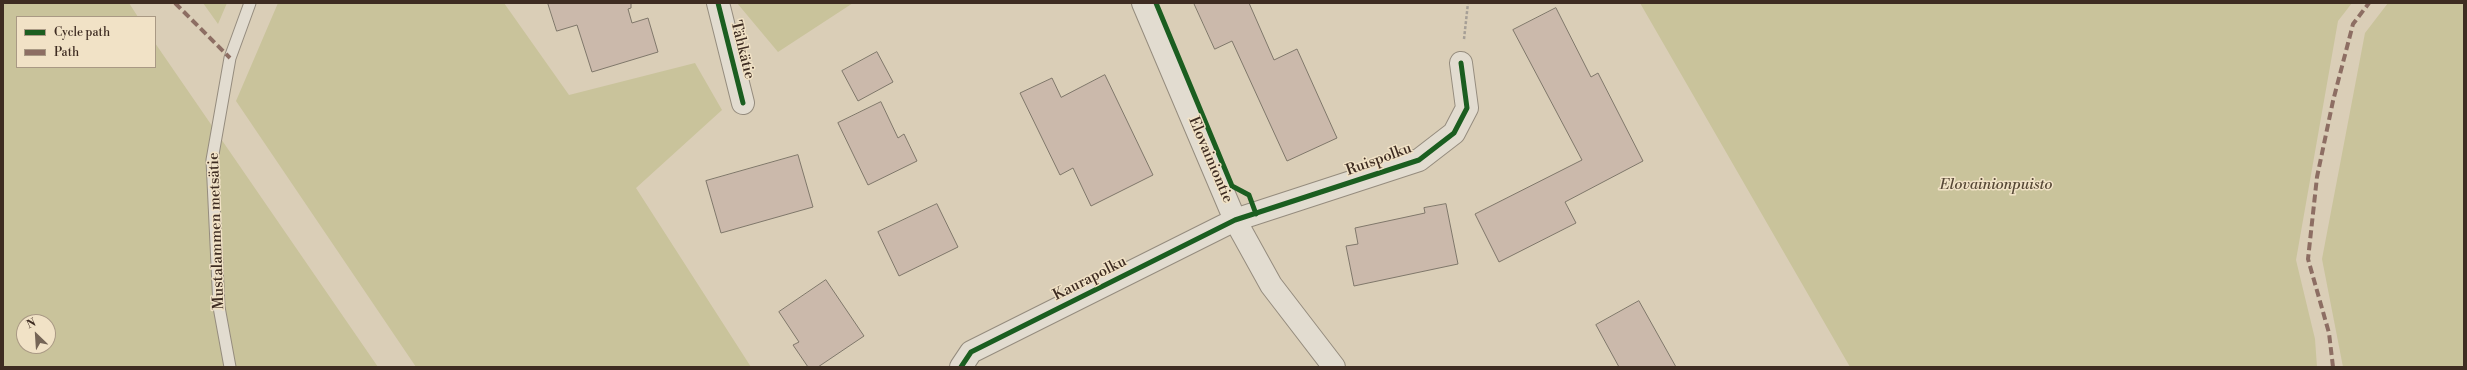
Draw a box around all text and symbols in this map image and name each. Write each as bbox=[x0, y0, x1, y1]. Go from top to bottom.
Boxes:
legend bbox=[16, 16, 156, 68]
street label: Tähkätie bbox=[726, 19, 758, 81]
text: Cycle path bbox=[54, 25, 110, 40]
text: Path bbox=[54, 45, 79, 60]
street label: Elovainiontie bbox=[1184, 114, 1236, 206]
street label: Ruispolku bbox=[1344, 140, 1414, 180]
street label: Mustalammen metsätie bbox=[205, 152, 229, 310]
park label: Elovainionpuisto bbox=[1940, 176, 2052, 194]
street label: Kaurapolku bbox=[1050, 253, 1130, 305]
north arrow bbox=[16, 314, 56, 354]
text: N bbox=[24, 316, 38, 332]

